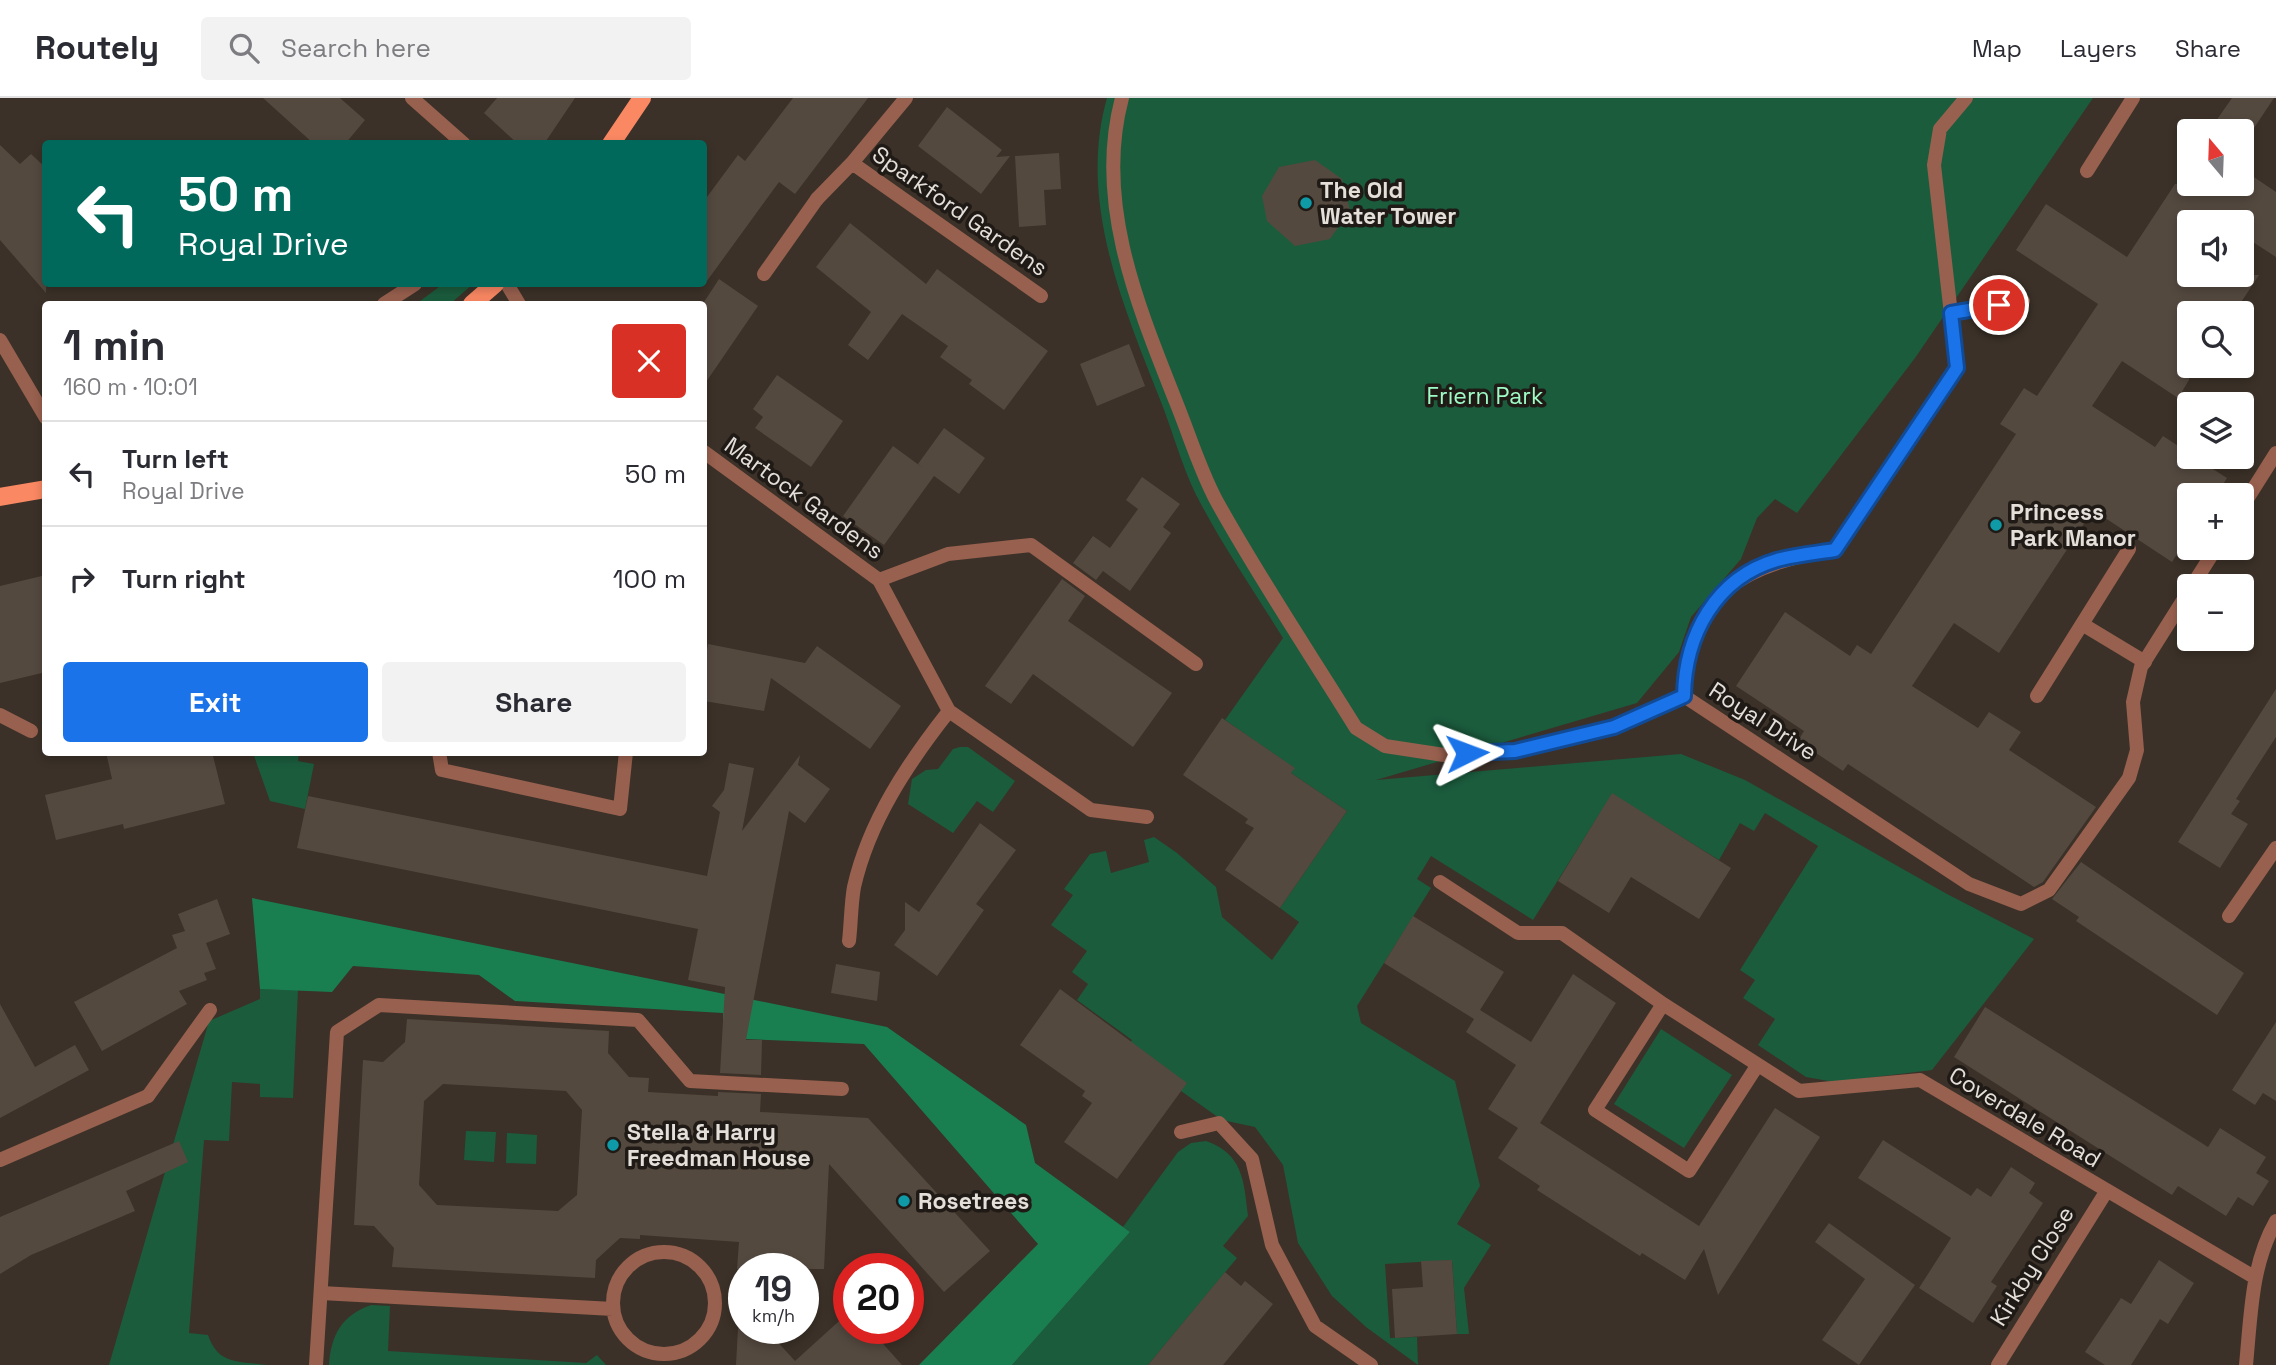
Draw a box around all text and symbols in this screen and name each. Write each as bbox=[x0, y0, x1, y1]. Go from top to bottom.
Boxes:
search box bbox=[201, 17, 691, 80]
text: Routely bbox=[35, 27, 159, 69]
icon: search bbox=[225, 29, 263, 67]
text: Search here bbox=[281, 31, 431, 65]
text: Map bbox=[1972, 33, 2022, 64]
text: Layers bbox=[2060, 33, 2137, 64]
text: Share bbox=[2175, 33, 2241, 64]
north arrow bbox=[2177, 119, 2254, 196]
map controls bbox=[2177, 119, 2254, 651]
street label: Sparkford Gardens bbox=[866, 139, 1054, 283]
text: 50 m bbox=[178, 163, 293, 225]
icon: left bbox=[63, 168, 154, 259]
place label: The Old Water Tower bbox=[1320, 175, 1456, 231]
marker: The Old Water Tower bbox=[1298, 195, 1314, 211]
button: sound bbox=[2177, 210, 2254, 287]
text: Royal Drive bbox=[178, 224, 349, 264]
pin bbox=[1969, 275, 2029, 335]
icon: arrive bbox=[1980, 286, 2018, 324]
button: search bbox=[2177, 301, 2254, 378]
text: 1 min bbox=[63, 319, 166, 372]
button: close bbox=[612, 324, 686, 398]
text: 160 m · 10:01 bbox=[63, 372, 198, 402]
park label: Friern Park bbox=[1427, 381, 1543, 411]
button: layers bbox=[2177, 392, 2254, 469]
street label: Martock Gardens bbox=[719, 430, 889, 566]
text: Turn left bbox=[122, 442, 229, 476]
icon: left bbox=[63, 455, 101, 493]
text: 50 m bbox=[625, 457, 686, 491]
text: Royal Drive bbox=[122, 476, 245, 506]
button: + bbox=[2177, 483, 2254, 560]
place label: Princess Park Manor bbox=[2010, 497, 2136, 553]
marker: Princess Park Manor bbox=[1988, 517, 2004, 533]
icon: right bbox=[63, 560, 101, 598]
text: Turn right bbox=[122, 562, 246, 596]
text: 100 m bbox=[613, 562, 686, 596]
button: − bbox=[2177, 574, 2254, 651]
button: Exit bbox=[63, 662, 368, 742]
button: Share bbox=[382, 662, 686, 742]
street label: Royal Drive bbox=[1703, 675, 1823, 767]
position arrow bbox=[1430, 716, 1504, 790]
street label: Coverdale Road bbox=[1944, 1060, 2106, 1174]
place label: Stella & Harry Freedman House bbox=[627, 1117, 811, 1173]
marker: Stella & Harry Freedman House bbox=[605, 1137, 621, 1153]
place label: Rosetrees bbox=[918, 1186, 1029, 1216]
marker: Rosetrees bbox=[896, 1193, 912, 1209]
street label: Kirkby Close bbox=[1983, 1200, 2081, 1332]
speed limit sign: 20 bbox=[833, 1253, 924, 1344]
text: 19 bbox=[755, 1267, 792, 1311]
text: km/h bbox=[752, 1304, 795, 1327]

